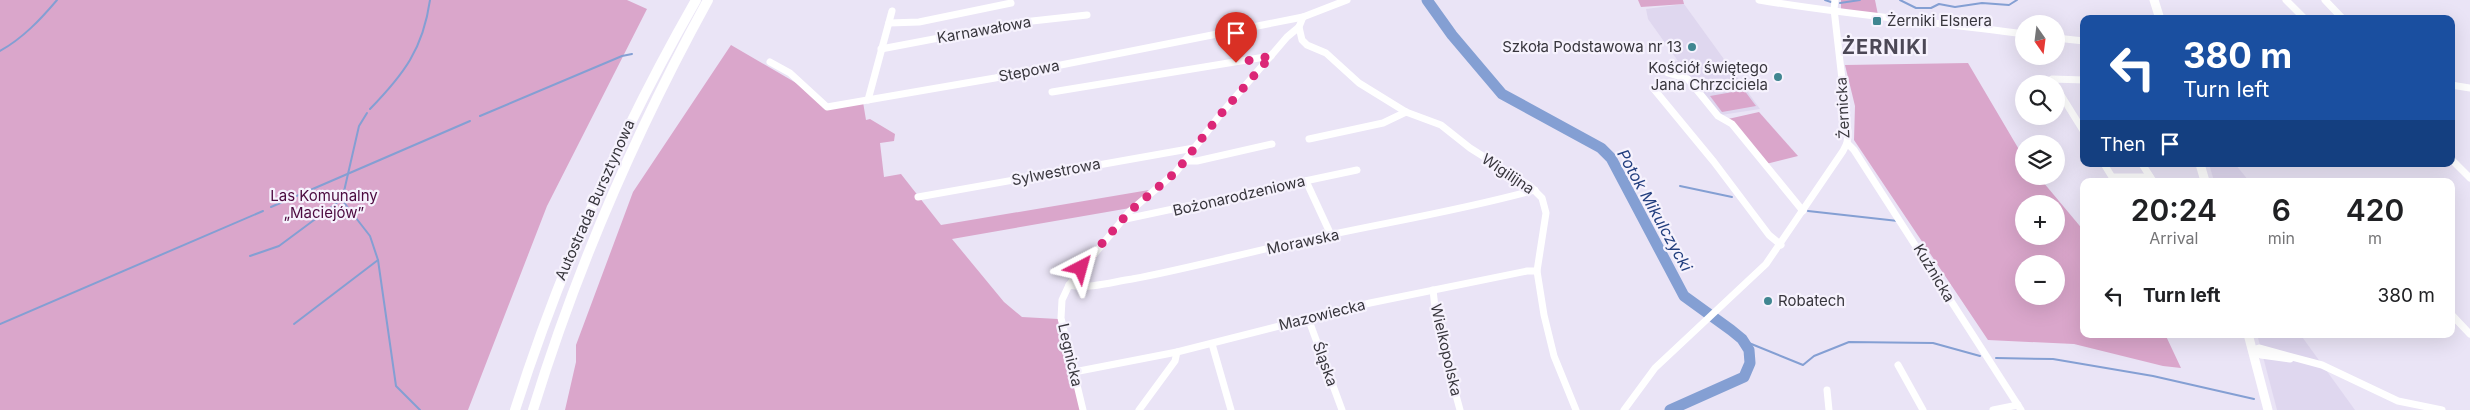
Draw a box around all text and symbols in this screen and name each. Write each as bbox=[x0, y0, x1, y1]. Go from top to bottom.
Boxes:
place label: Żerniki Elsnera bbox=[1887, 11, 1992, 30]
street label: Karnawałowa bbox=[935, 12, 1033, 47]
pin bbox=[1215, 12, 1257, 63]
marker: Żerniki Elsnera bbox=[1871, 15, 1883, 27]
north arrow bbox=[2015, 15, 2065, 65]
map controls bbox=[2015, 15, 2065, 305]
icon: arrive bbox=[1222, 19, 1250, 47]
text: 380 m bbox=[2183, 34, 2292, 76]
district label: ŻERNIKI bbox=[1842, 35, 1928, 59]
icon: left bbox=[2100, 35, 2165, 100]
place label: Szkoła Podstawowa nr 13 bbox=[1502, 37, 1682, 56]
marker: Szkoła Podstawowa nr 13 bbox=[1686, 41, 1698, 53]
street label: Stepowa bbox=[997, 55, 1061, 86]
place label: Kościół świętego Jana Chrzciciela bbox=[1648, 58, 1768, 94]
marker: Kościół świętego Jana Chrzciciela bbox=[1772, 71, 1784, 83]
button: search bbox=[2015, 75, 2065, 125]
text: Turn left bbox=[2183, 76, 2269, 102]
street label: Żernicka bbox=[1831, 77, 1854, 139]
street label: Autostrada Bursztynowa bbox=[550, 116, 639, 283]
icon: arrive bbox=[2156, 130, 2184, 158]
text: Then bbox=[2100, 133, 2146, 156]
button: layers bbox=[2015, 135, 2065, 185]
water label: Potok Mikulczycki bbox=[1613, 145, 1697, 275]
street label: Wigilijna bbox=[1478, 149, 1538, 198]
street label: Sylwestrowa bbox=[1010, 154, 1102, 189]
street label: Bożonarodzeniowa bbox=[1171, 171, 1307, 220]
park label: Las Komunalny „Maciejów” bbox=[270, 186, 378, 222]
text: 20:24 bbox=[2131, 192, 2217, 228]
text: 6 bbox=[2272, 192, 2291, 228]
text: 420 bbox=[2346, 192, 2404, 228]
button: + bbox=[2015, 195, 2065, 245]
street label: Morawska bbox=[1265, 225, 1341, 258]
text: Arrival bbox=[2149, 228, 2198, 248]
text: min bbox=[2268, 228, 2295, 248]
text: m bbox=[2368, 228, 2382, 248]
street label: Kuźnicka bbox=[1910, 240, 1959, 305]
position arrow bbox=[1054, 241, 1106, 293]
button: − bbox=[2015, 255, 2065, 305]
icon: left bbox=[2100, 282, 2128, 310]
text: Turn left bbox=[2143, 284, 2221, 307]
text: 380 m bbox=[2378, 284, 2435, 307]
place label: Robatech bbox=[1778, 291, 1845, 310]
street label: Mazowiecka bbox=[1277, 295, 1367, 334]
marker: Robatech bbox=[1762, 295, 1774, 307]
street label: Wielkopolska bbox=[1427, 302, 1466, 398]
street label: Legnicka bbox=[1054, 321, 1087, 388]
street label: Śląska bbox=[1309, 339, 1342, 389]

